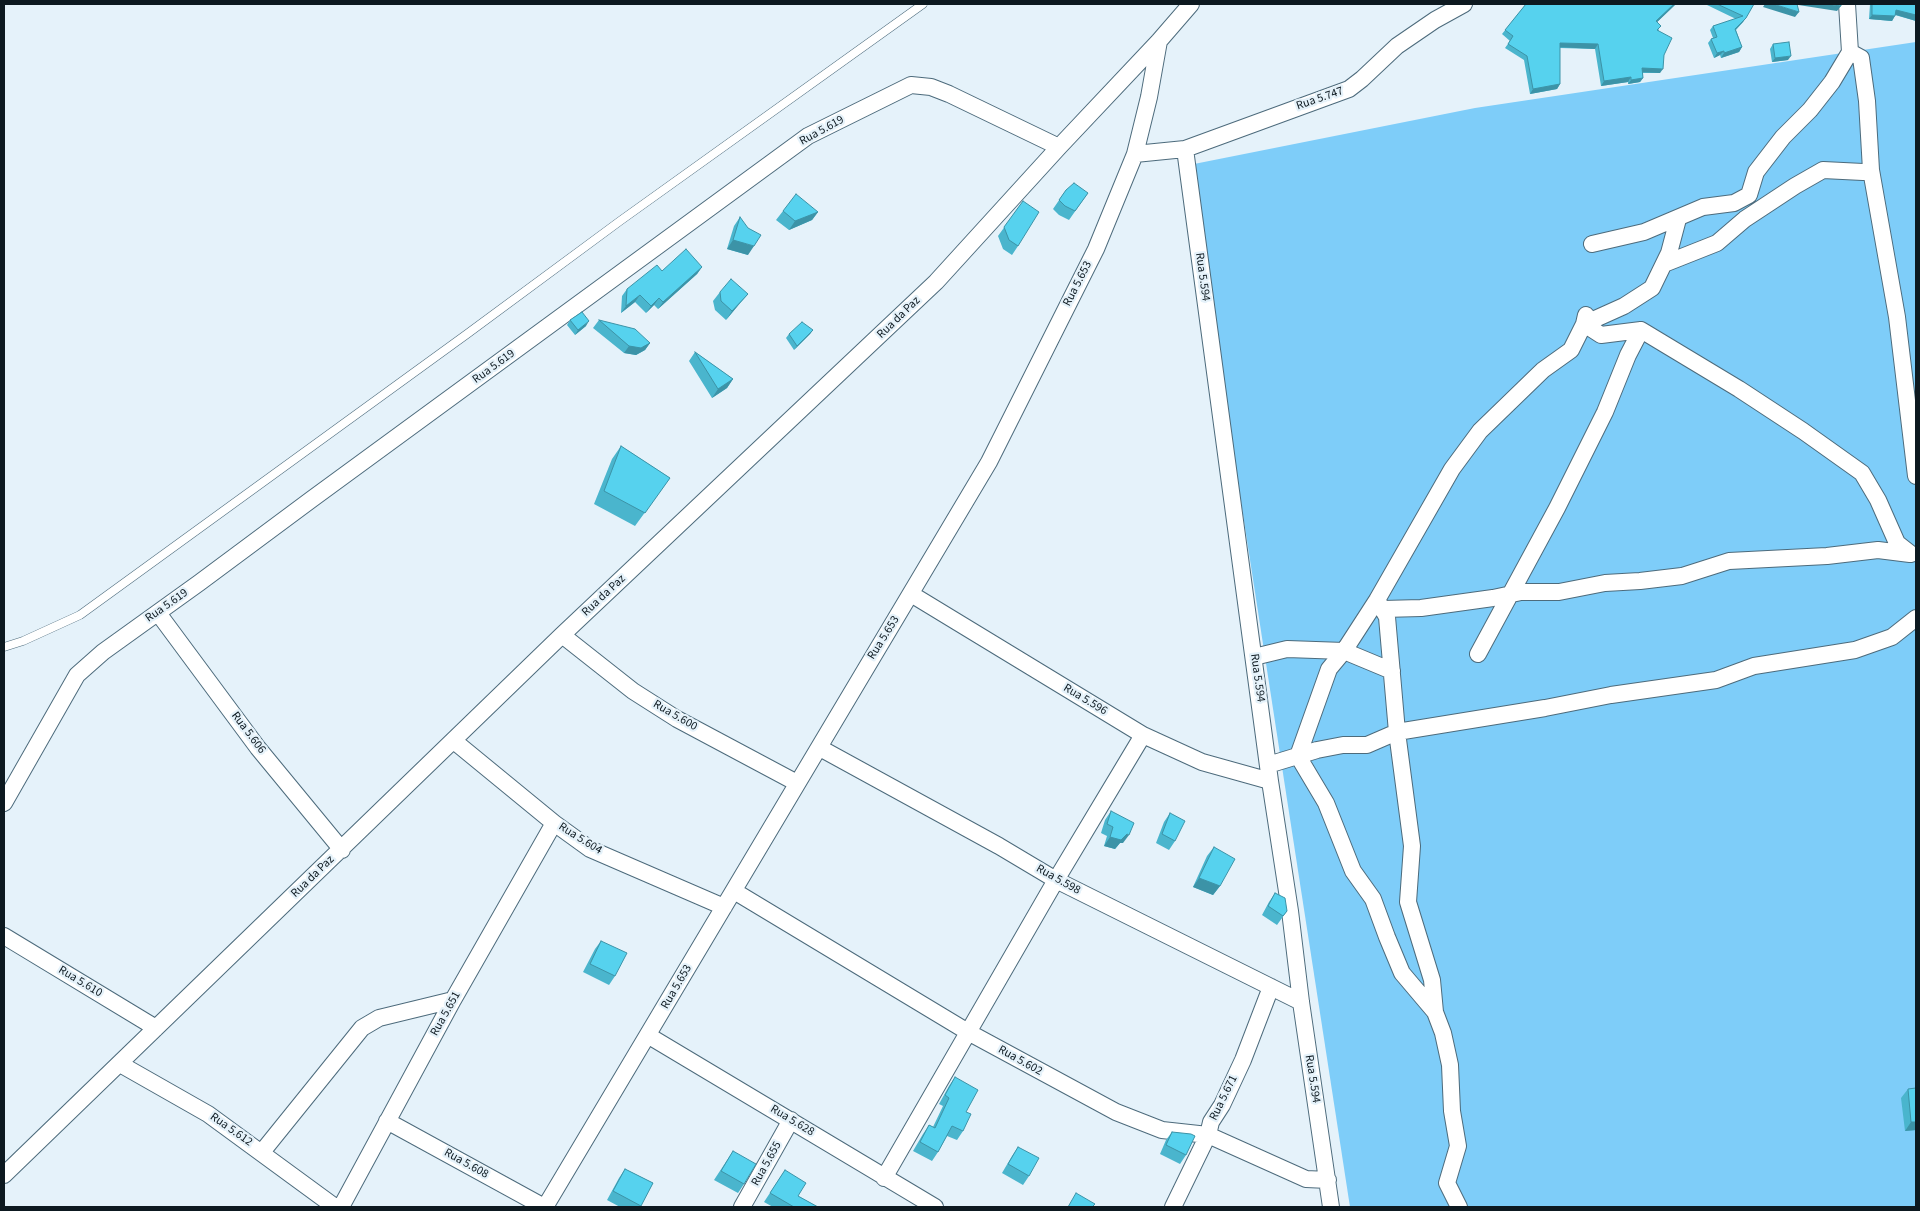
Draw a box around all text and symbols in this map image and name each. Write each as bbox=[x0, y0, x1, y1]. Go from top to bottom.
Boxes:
street label: Rua 5.747 bbox=[1295, 84, 1345, 114]
street label: Rua 5.619 bbox=[797, 113, 847, 149]
street label: Rua 5.594 bbox=[1191, 252, 1213, 302]
street label: Rua 5.653 bbox=[1061, 259, 1095, 309]
street label: Rua da Paz bbox=[874, 294, 924, 342]
street label: Rua 5.619 bbox=[470, 347, 518, 387]
street label: Rua da Paz bbox=[579, 572, 629, 620]
street label: Rua 5.619 bbox=[143, 586, 191, 626]
street label: Rua 5.653 bbox=[865, 614, 903, 662]
street label: Rua 5.594 bbox=[1246, 653, 1268, 703]
street label: Rua 5.596 bbox=[1060, 681, 1110, 719]
street label: Rua 5.600 bbox=[650, 698, 700, 734]
street label: Rua 5.606 bbox=[228, 709, 268, 757]
street label: Rua 5.604 bbox=[556, 820, 604, 858]
street label: Rua da Paz bbox=[288, 853, 338, 901]
street label: Rua 5.598 bbox=[1033, 862, 1083, 898]
street label: Rua 5.653 bbox=[659, 962, 695, 1012]
street label: Rua 5.610 bbox=[55, 963, 105, 1001]
street label: Rua 5.651 bbox=[428, 989, 464, 1039]
street label: Rua 5.602 bbox=[995, 1043, 1045, 1079]
street label: Rua 5.594 bbox=[1301, 1054, 1323, 1104]
street label: Rua 5.671 bbox=[1207, 1073, 1241, 1123]
street label: Rua 5.628 bbox=[767, 1102, 817, 1140]
street label: Rua 5.612 bbox=[207, 1110, 255, 1150]
street label: Rua 5.655 bbox=[749, 1139, 785, 1189]
street label: Rua 5.608 bbox=[441, 1146, 491, 1182]

